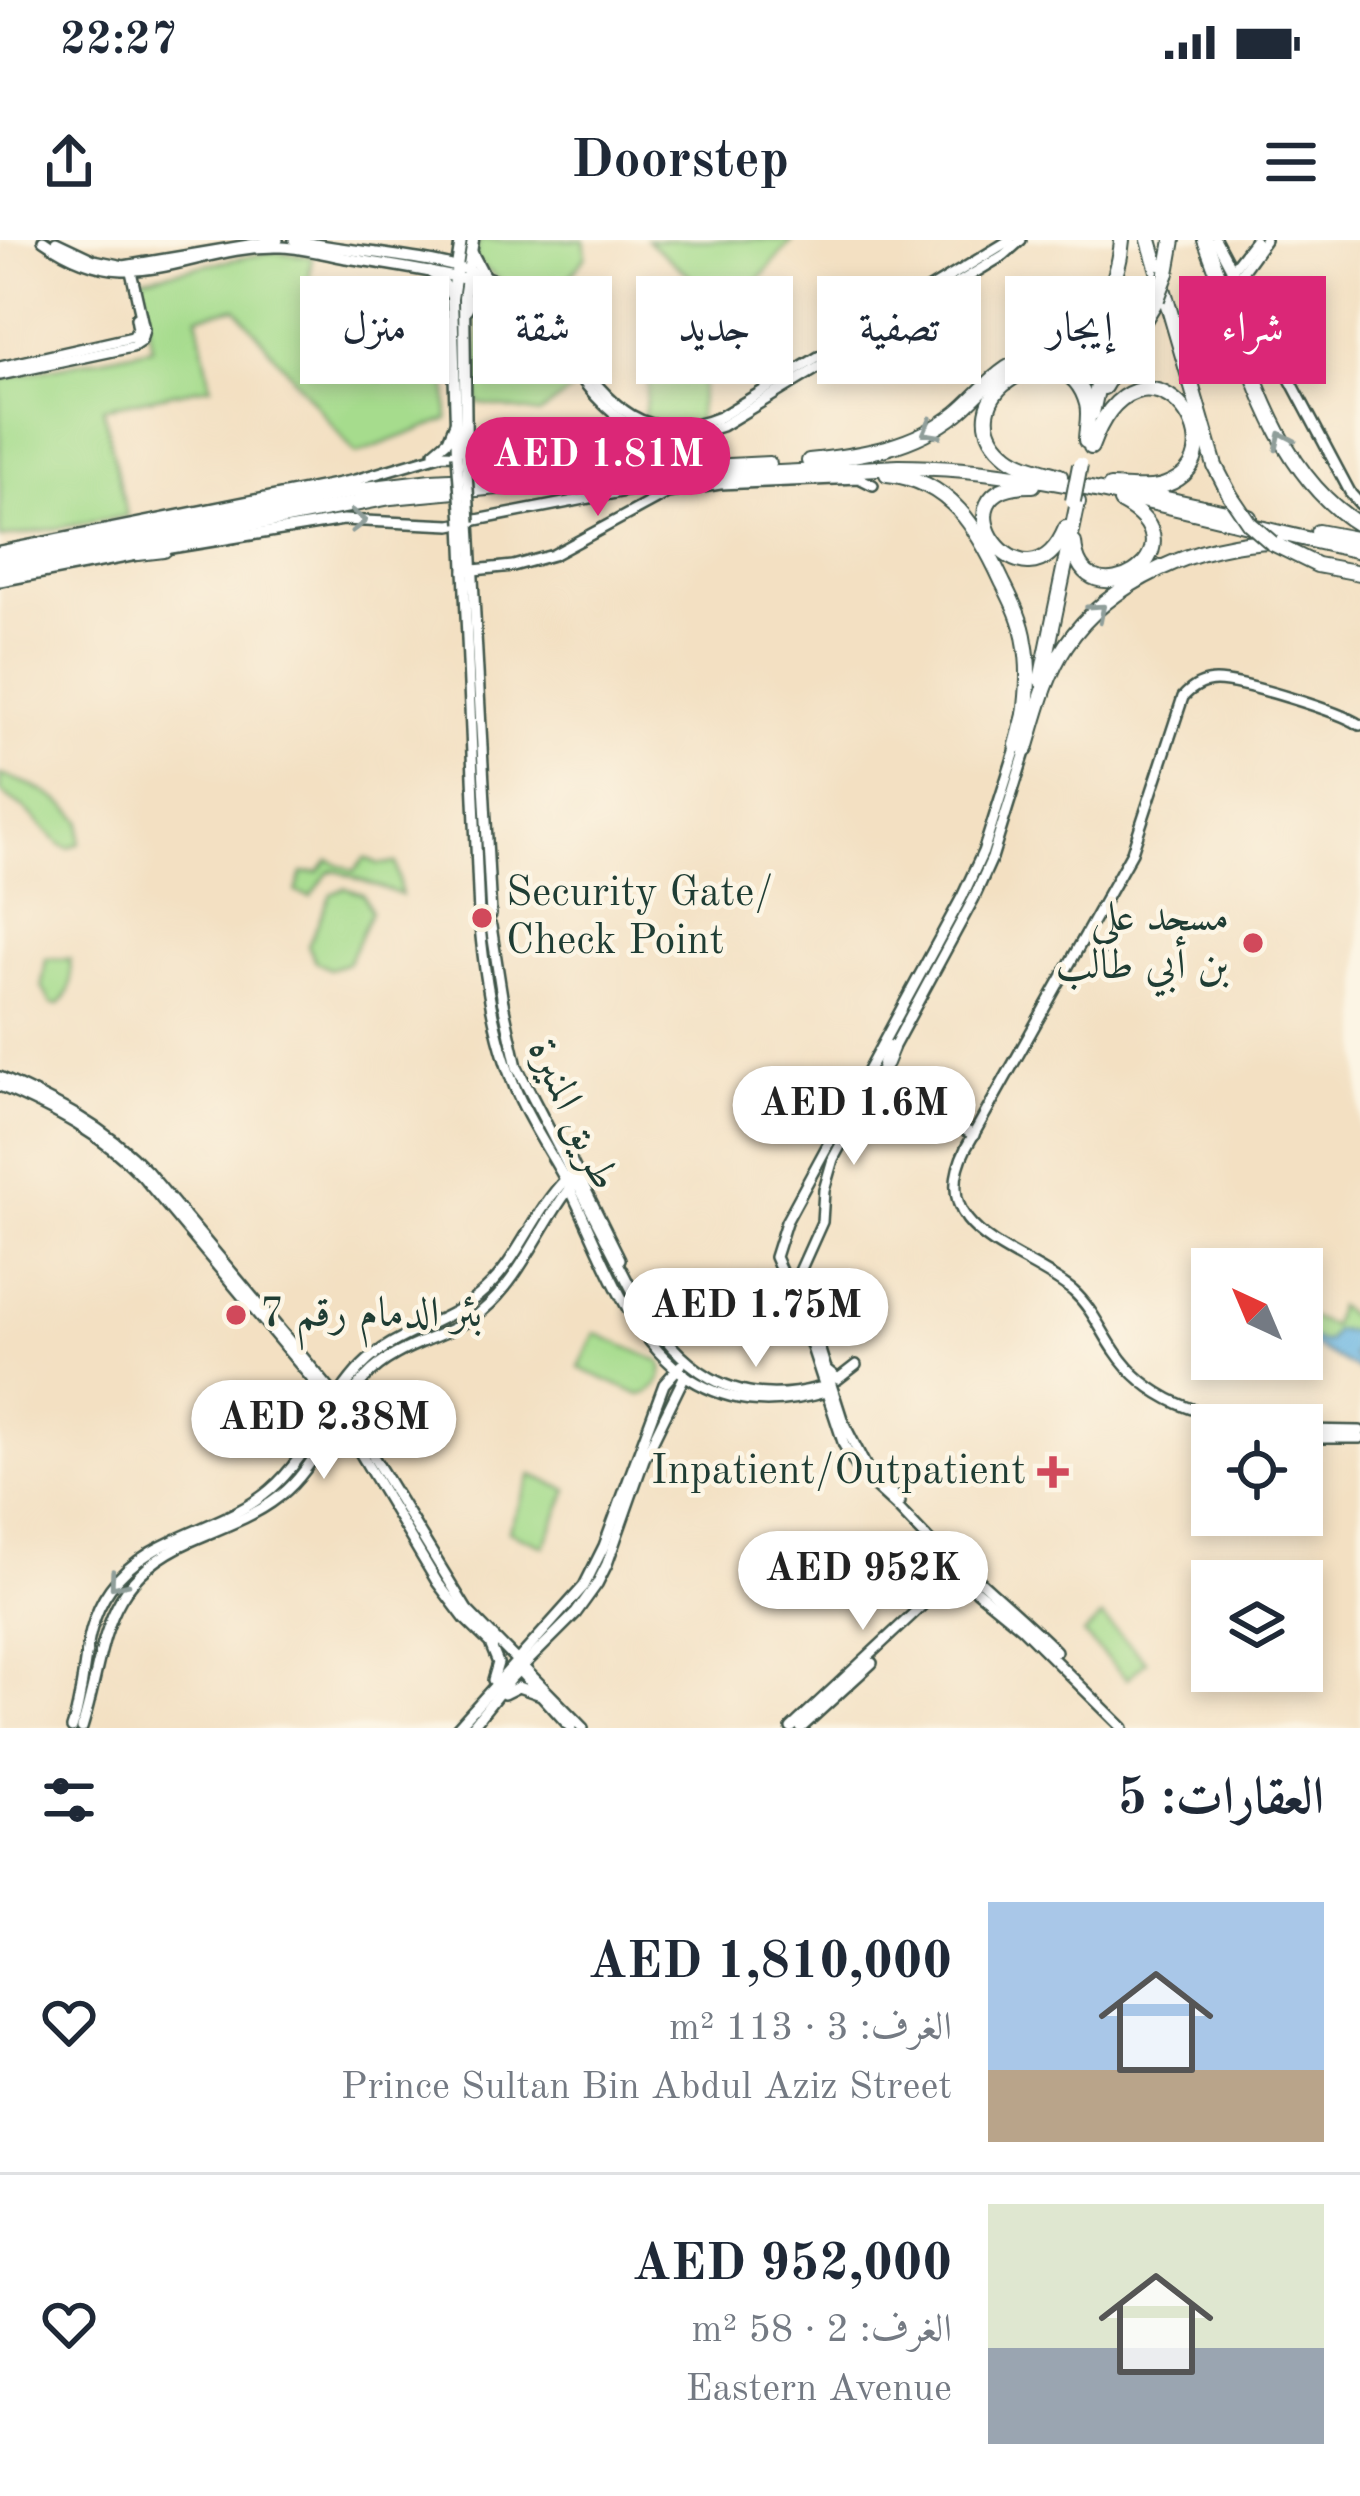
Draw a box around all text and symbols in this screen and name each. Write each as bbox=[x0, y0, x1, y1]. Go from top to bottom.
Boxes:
text: 22:27 bbox=[60, 19, 177, 64]
icon: share bbox=[36, 129, 102, 195]
icon: menu bbox=[1258, 129, 1324, 195]
text: Doorstep bbox=[571, 135, 789, 189]
chip: منزل bbox=[300, 276, 449, 384]
chip: شقة bbox=[473, 276, 612, 384]
chip: جديد bbox=[636, 276, 793, 384]
chip: تصفية bbox=[817, 276, 981, 384]
chip: إيجار bbox=[1005, 276, 1155, 384]
chip: شراء bbox=[1179, 276, 1326, 384]
one-way arrow bbox=[921, 416, 942, 439]
pin: AED 1.81M bbox=[461, 417, 735, 519]
one-way arrow bbox=[1273, 431, 1297, 452]
text: AED 1.81M bbox=[492, 436, 704, 475]
one-way arrow bbox=[349, 507, 368, 533]
one-way arrow bbox=[1084, 604, 1106, 625]
place label: Security Gate/ Check Point bbox=[506, 873, 773, 963]
place label: مسجد علي بن أبي طالب bbox=[1056, 898, 1229, 997]
marker: Security Gate/ Check Point bbox=[469, 905, 495, 931]
marker: مسجد علي بن أبي طالب bbox=[1240, 930, 1266, 956]
street label: طريق المنيرة bbox=[517, 1033, 625, 1198]
pin: AED 1.6M bbox=[730, 1066, 978, 1168]
text: AED 1.6M bbox=[760, 1085, 948, 1124]
north arrow bbox=[1191, 1248, 1323, 1380]
map controls bbox=[1191, 1248, 1323, 1692]
pin: AED 1.75M bbox=[619, 1268, 893, 1370]
text: AED 1.75M bbox=[650, 1287, 862, 1326]
place label: بئر الدمام رقم 7 bbox=[260, 1294, 482, 1351]
marker: بئر الدمام رقم 7 bbox=[223, 1302, 249, 1328]
pin: AED 2.38M bbox=[187, 1380, 461, 1482]
text: AED 2.38M bbox=[218, 1399, 430, 1438]
button: locate bbox=[1191, 1404, 1323, 1536]
place label: Inpatient/Outpatient bbox=[651, 1451, 1026, 1493]
marker: Inpatient/Outpatient bbox=[1037, 1456, 1069, 1488]
pin: AED 952K bbox=[739, 1531, 987, 1633]
text: AED 952K bbox=[765, 1550, 961, 1589]
button: layers bbox=[1191, 1560, 1323, 1692]
one-way arrow bbox=[110, 1568, 132, 1590]
icon: filters bbox=[36, 1767, 102, 1833]
text: العقارات: 5 bbox=[1118, 1774, 1324, 1825]
text: AED 1,810,000 bbox=[588, 1938, 952, 1989]
icon: home bbox=[1084, 1950, 1228, 2094]
icon: heart bbox=[36, 1989, 102, 2055]
text: الغرف: 3 · 113 m² bbox=[669, 2009, 952, 2048]
text: Prince Sultan Bin Abdul Aziz Street bbox=[341, 2068, 952, 2107]
text: AED 952,000 bbox=[632, 2240, 952, 2291]
icon: home bbox=[1084, 2252, 1228, 2396]
icon: heart bbox=[36, 2291, 102, 2357]
text: الغرف: 2 · 58 m² bbox=[692, 2311, 952, 2350]
text: Eastern Avenue bbox=[685, 2370, 952, 2409]

